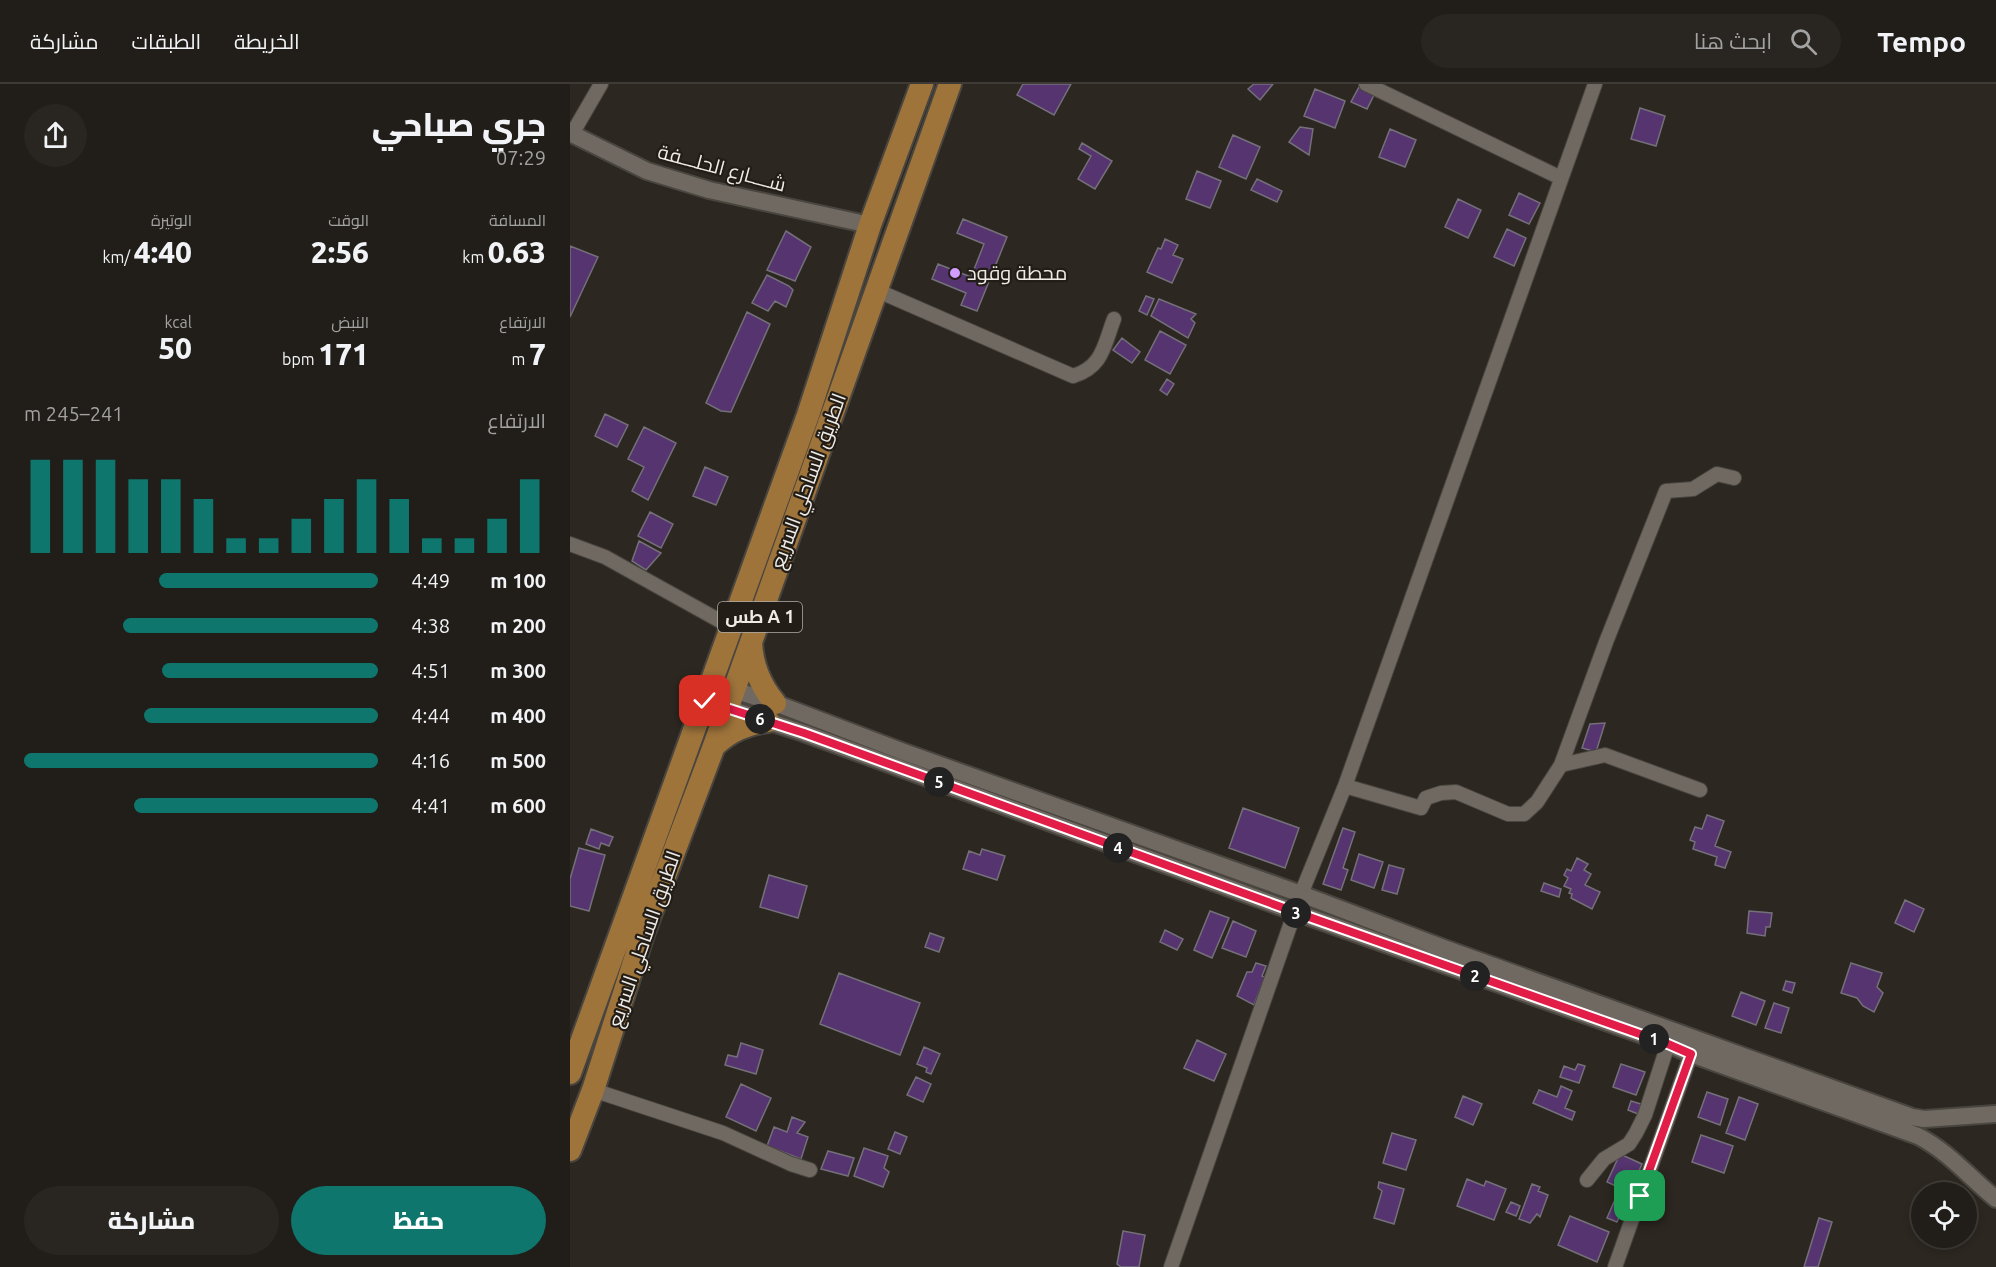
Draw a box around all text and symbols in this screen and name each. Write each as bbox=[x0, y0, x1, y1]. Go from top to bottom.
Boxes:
search box bbox=[1421, 14, 1841, 68]
icon: search bbox=[1787, 25, 1820, 58]
text: Tempo bbox=[1877, 26, 1966, 57]
text: ابحث هنا bbox=[1694, 28, 1772, 53]
text: مشاركة bbox=[30, 29, 99, 53]
text: الطبقات bbox=[132, 29, 201, 53]
text: الخريطة bbox=[234, 29, 300, 53]
button: share bbox=[24, 104, 87, 167]
text: جري صباحي bbox=[372, 105, 546, 142]
street label: شــــارع الحلـــفة bbox=[655, 139, 789, 199]
text: 07:29 bbox=[496, 146, 546, 169]
text: الوتيرة bbox=[151, 211, 192, 229]
text: الوقت bbox=[328, 211, 369, 229]
text: المسافة bbox=[489, 211, 546, 229]
text: 4:40 bbox=[134, 235, 192, 269]
text: 2:56 bbox=[311, 235, 369, 269]
text: 0.63 bbox=[488, 235, 546, 269]
text: /km bbox=[102, 248, 134, 266]
text: km bbox=[462, 248, 488, 266]
place label: محطة وقود bbox=[967, 261, 1067, 285]
marker: محطة وقود bbox=[948, 266, 962, 280]
text: kcal bbox=[164, 313, 192, 331]
text: النبض bbox=[331, 313, 369, 331]
text: الارتفاع bbox=[499, 313, 546, 331]
text: 50 bbox=[158, 331, 192, 365]
text: 171 bbox=[318, 337, 369, 371]
text: 7 bbox=[529, 337, 546, 371]
text: bpm bbox=[282, 350, 318, 368]
text: m bbox=[512, 350, 529, 368]
street label: الطريق الساحلي السريع bbox=[765, 390, 855, 574]
text: 241–245 m bbox=[24, 402, 123, 425]
text: الارتفاع bbox=[487, 409, 546, 432]
text: 4:49 bbox=[411, 569, 450, 592]
text: 100 m bbox=[490, 569, 546, 592]
road number: طس A 1 bbox=[718, 602, 802, 632]
text: 4:38 bbox=[411, 614, 450, 637]
text: 200 m bbox=[490, 614, 546, 637]
text: 4:51 bbox=[411, 659, 450, 682]
text: 300 m bbox=[490, 659, 546, 682]
pin bbox=[679, 675, 730, 726]
icon: check bbox=[688, 684, 721, 717]
text: 4:44 bbox=[411, 704, 450, 727]
text: 400 m bbox=[490, 704, 546, 727]
pin: 6 bbox=[745, 704, 775, 734]
text: 6 bbox=[755, 710, 765, 728]
text: 4:16 bbox=[411, 749, 450, 772]
text: 500 m bbox=[490, 749, 546, 772]
pin: 5 bbox=[924, 767, 954, 797]
text: 5 bbox=[934, 773, 944, 791]
text: 4:41 bbox=[411, 794, 450, 817]
text: 600 m bbox=[490, 794, 546, 817]
pin: 4 bbox=[1103, 833, 1133, 863]
text: 4 bbox=[1113, 839, 1123, 857]
street label: الطريق الساحلي السريع bbox=[602, 847, 689, 1032]
pin: 3 bbox=[1281, 898, 1311, 928]
text: 3 bbox=[1291, 904, 1301, 922]
pin: 2 bbox=[1460, 961, 1490, 991]
text: 2 bbox=[1470, 967, 1480, 985]
pin: 1 bbox=[1639, 1024, 1669, 1054]
text: 1 bbox=[1649, 1030, 1659, 1048]
pin bbox=[1614, 1170, 1665, 1221]
icon: arrive bbox=[1623, 1179, 1656, 1212]
map controls bbox=[1911, 1182, 1977, 1248]
button: locate bbox=[1911, 1182, 1977, 1248]
button: مشاركة bbox=[24, 1186, 279, 1255]
button: حفظ bbox=[291, 1186, 546, 1255]

